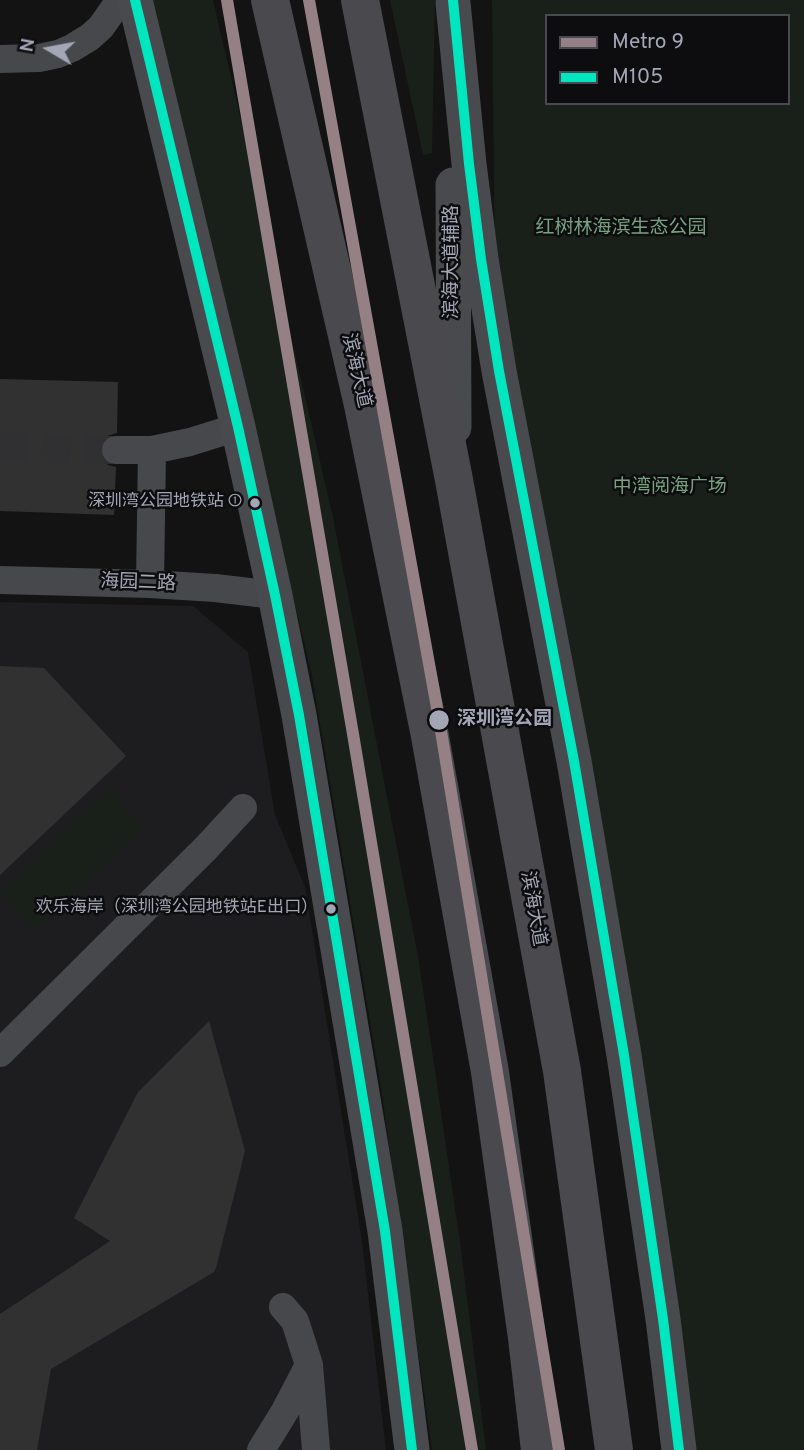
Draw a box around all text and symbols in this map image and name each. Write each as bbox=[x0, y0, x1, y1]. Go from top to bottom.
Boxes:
north arrow bbox=[14, 14, 84, 84]
legend bbox=[545, 14, 790, 105]
text: Metro 9 bbox=[612, 29, 684, 56]
text: N bbox=[15, 37, 41, 54]
text: M105 bbox=[612, 64, 663, 91]
street label: 滨海大道辅路 bbox=[442, 205, 464, 319]
park label: 红树林海滨生态公园 bbox=[536, 218, 706, 240]
street label: 滨海大道 bbox=[335, 331, 375, 411]
park label: 中湾阅海广场 bbox=[613, 477, 727, 499]
place label: 深圳湾公园地铁站 ① bbox=[88, 493, 242, 513]
marker: 深圳湾公园地铁站 ① bbox=[248, 496, 262, 510]
street label: 海园二路 bbox=[100, 571, 176, 597]
marker: 深圳湾公园 bbox=[427, 708, 451, 732]
place label: 深圳湾公园 bbox=[457, 709, 552, 731]
street label: 滨海大道 bbox=[514, 870, 550, 948]
place label: 欢乐海岸（深圳湾公园地铁站E出口） bbox=[36, 899, 318, 919]
marker: 欢乐海岸（深圳湾公园地铁站E出口） bbox=[324, 902, 338, 916]

